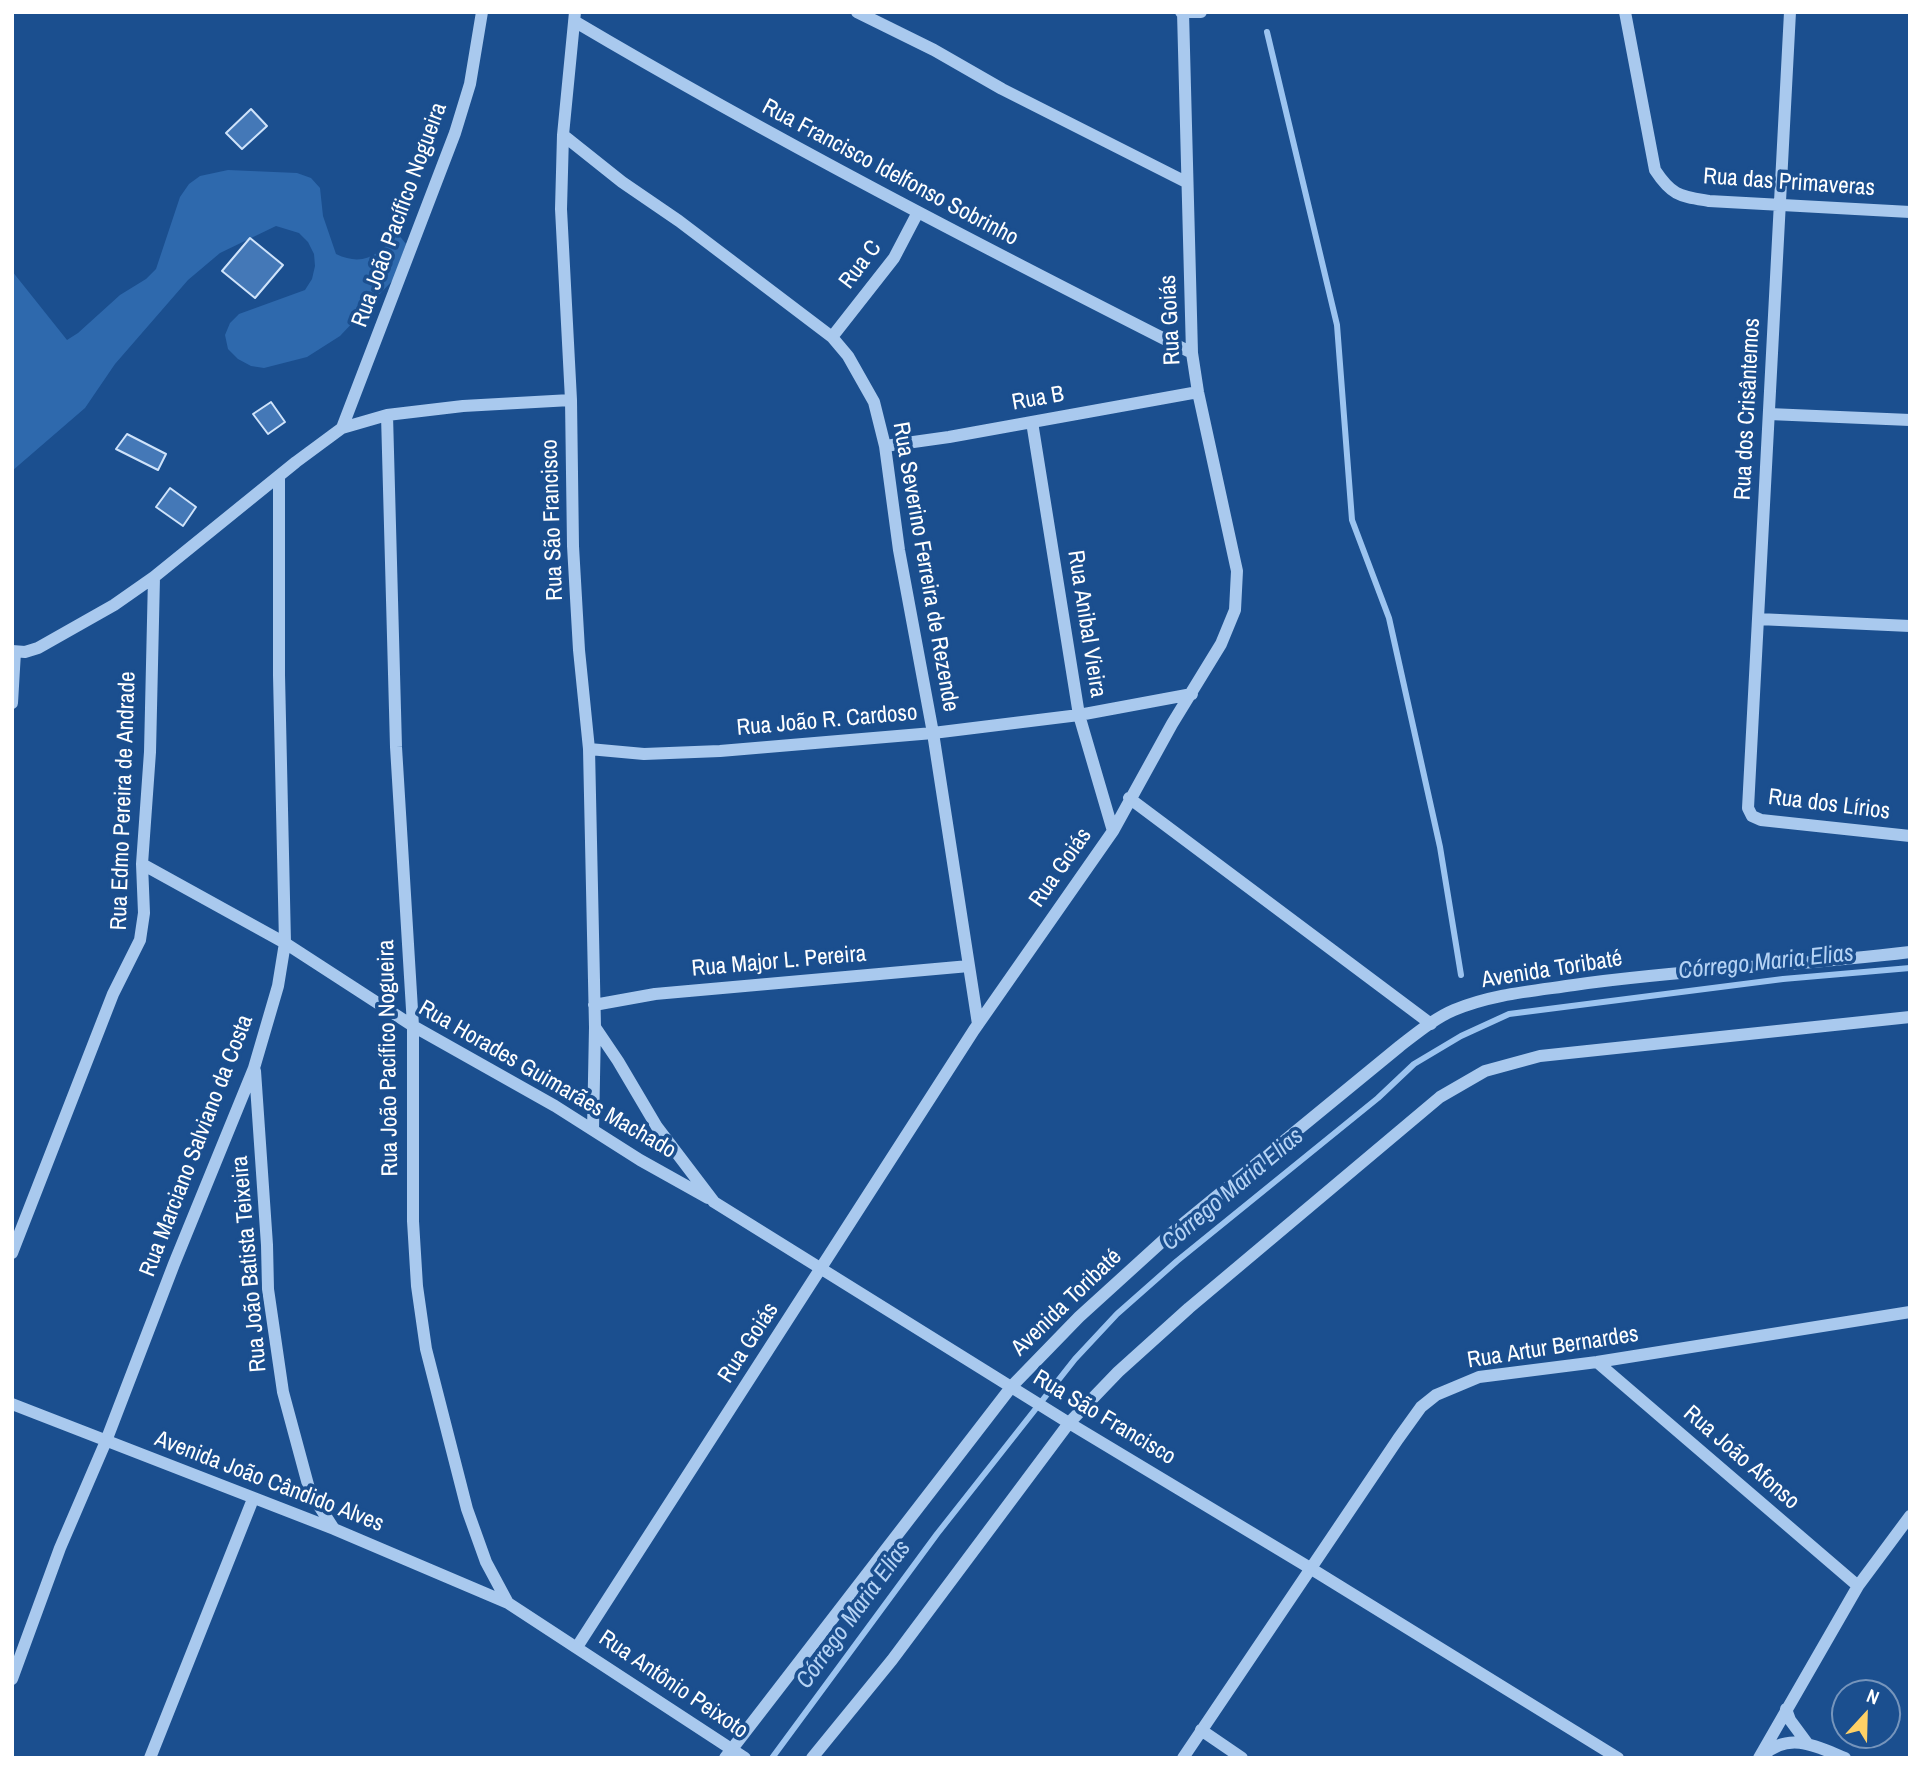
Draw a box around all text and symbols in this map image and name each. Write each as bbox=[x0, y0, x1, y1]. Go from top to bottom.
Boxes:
street label: Rua Francisco Idelfonso Sobrinho bbox=[757, 94, 1023, 252]
street label: Rua João Pacífico Nogueira bbox=[347, 99, 453, 331]
street label: Rua das Primaveras bbox=[1702, 163, 1876, 203]
street label: Rua C bbox=[834, 235, 888, 295]
street label: Rua Goiás bbox=[1155, 274, 1187, 366]
street label: Rua dos Crisântemos bbox=[1729, 317, 1767, 501]
street label: Rua B bbox=[1010, 381, 1066, 417]
street label: Rua Severino Ferreira de Rezende bbox=[886, 420, 964, 714]
street label: Rua São Francisco bbox=[536, 439, 570, 601]
street label: Rua Anibal Vieira bbox=[1061, 548, 1111, 700]
street label: Rua Edmo Pereira de Andrade bbox=[106, 671, 142, 931]
street label: Rua João R. Cardoso bbox=[735, 699, 919, 743]
street label: Rua dos Lírios bbox=[1766, 784, 1892, 826]
street label: Rua Goiás bbox=[1024, 823, 1098, 913]
street label: Rua João Pacífico Nogueira bbox=[373, 939, 405, 1177]
water label: Córrego Maria Elias bbox=[1677, 939, 1855, 987]
street label: Rua Major L. Pereira bbox=[691, 941, 867, 983]
street label: Avenida Toribaté bbox=[1480, 945, 1624, 995]
street label: Rua Horades Guimarães Machado bbox=[413, 995, 681, 1165]
street label: Rua Marciano Salviano da Costa bbox=[134, 1011, 260, 1281]
water label: Córrego Maria Elias bbox=[1156, 1122, 1310, 1258]
street label: Rua João Batista Teixeira bbox=[227, 1155, 273, 1373]
street label: Avenida Toribaté bbox=[1006, 1244, 1128, 1362]
street label: Rua Goiás bbox=[713, 1298, 785, 1388]
street label: Rua Artur Bernardes bbox=[1465, 1321, 1641, 1375]
street label: Rua São Francisco bbox=[1028, 1365, 1180, 1471]
street label: Rua João Afonso bbox=[1677, 1400, 1805, 1516]
street label: Avenida João Cândido Alves bbox=[151, 1426, 387, 1538]
water label: Córrego Maria Elias bbox=[791, 1535, 917, 1695]
street label: Rua Antônio Peixoto bbox=[593, 1625, 753, 1745]
north arrow bbox=[1831, 1679, 1901, 1749]
text: N bbox=[1863, 1682, 1883, 1711]

